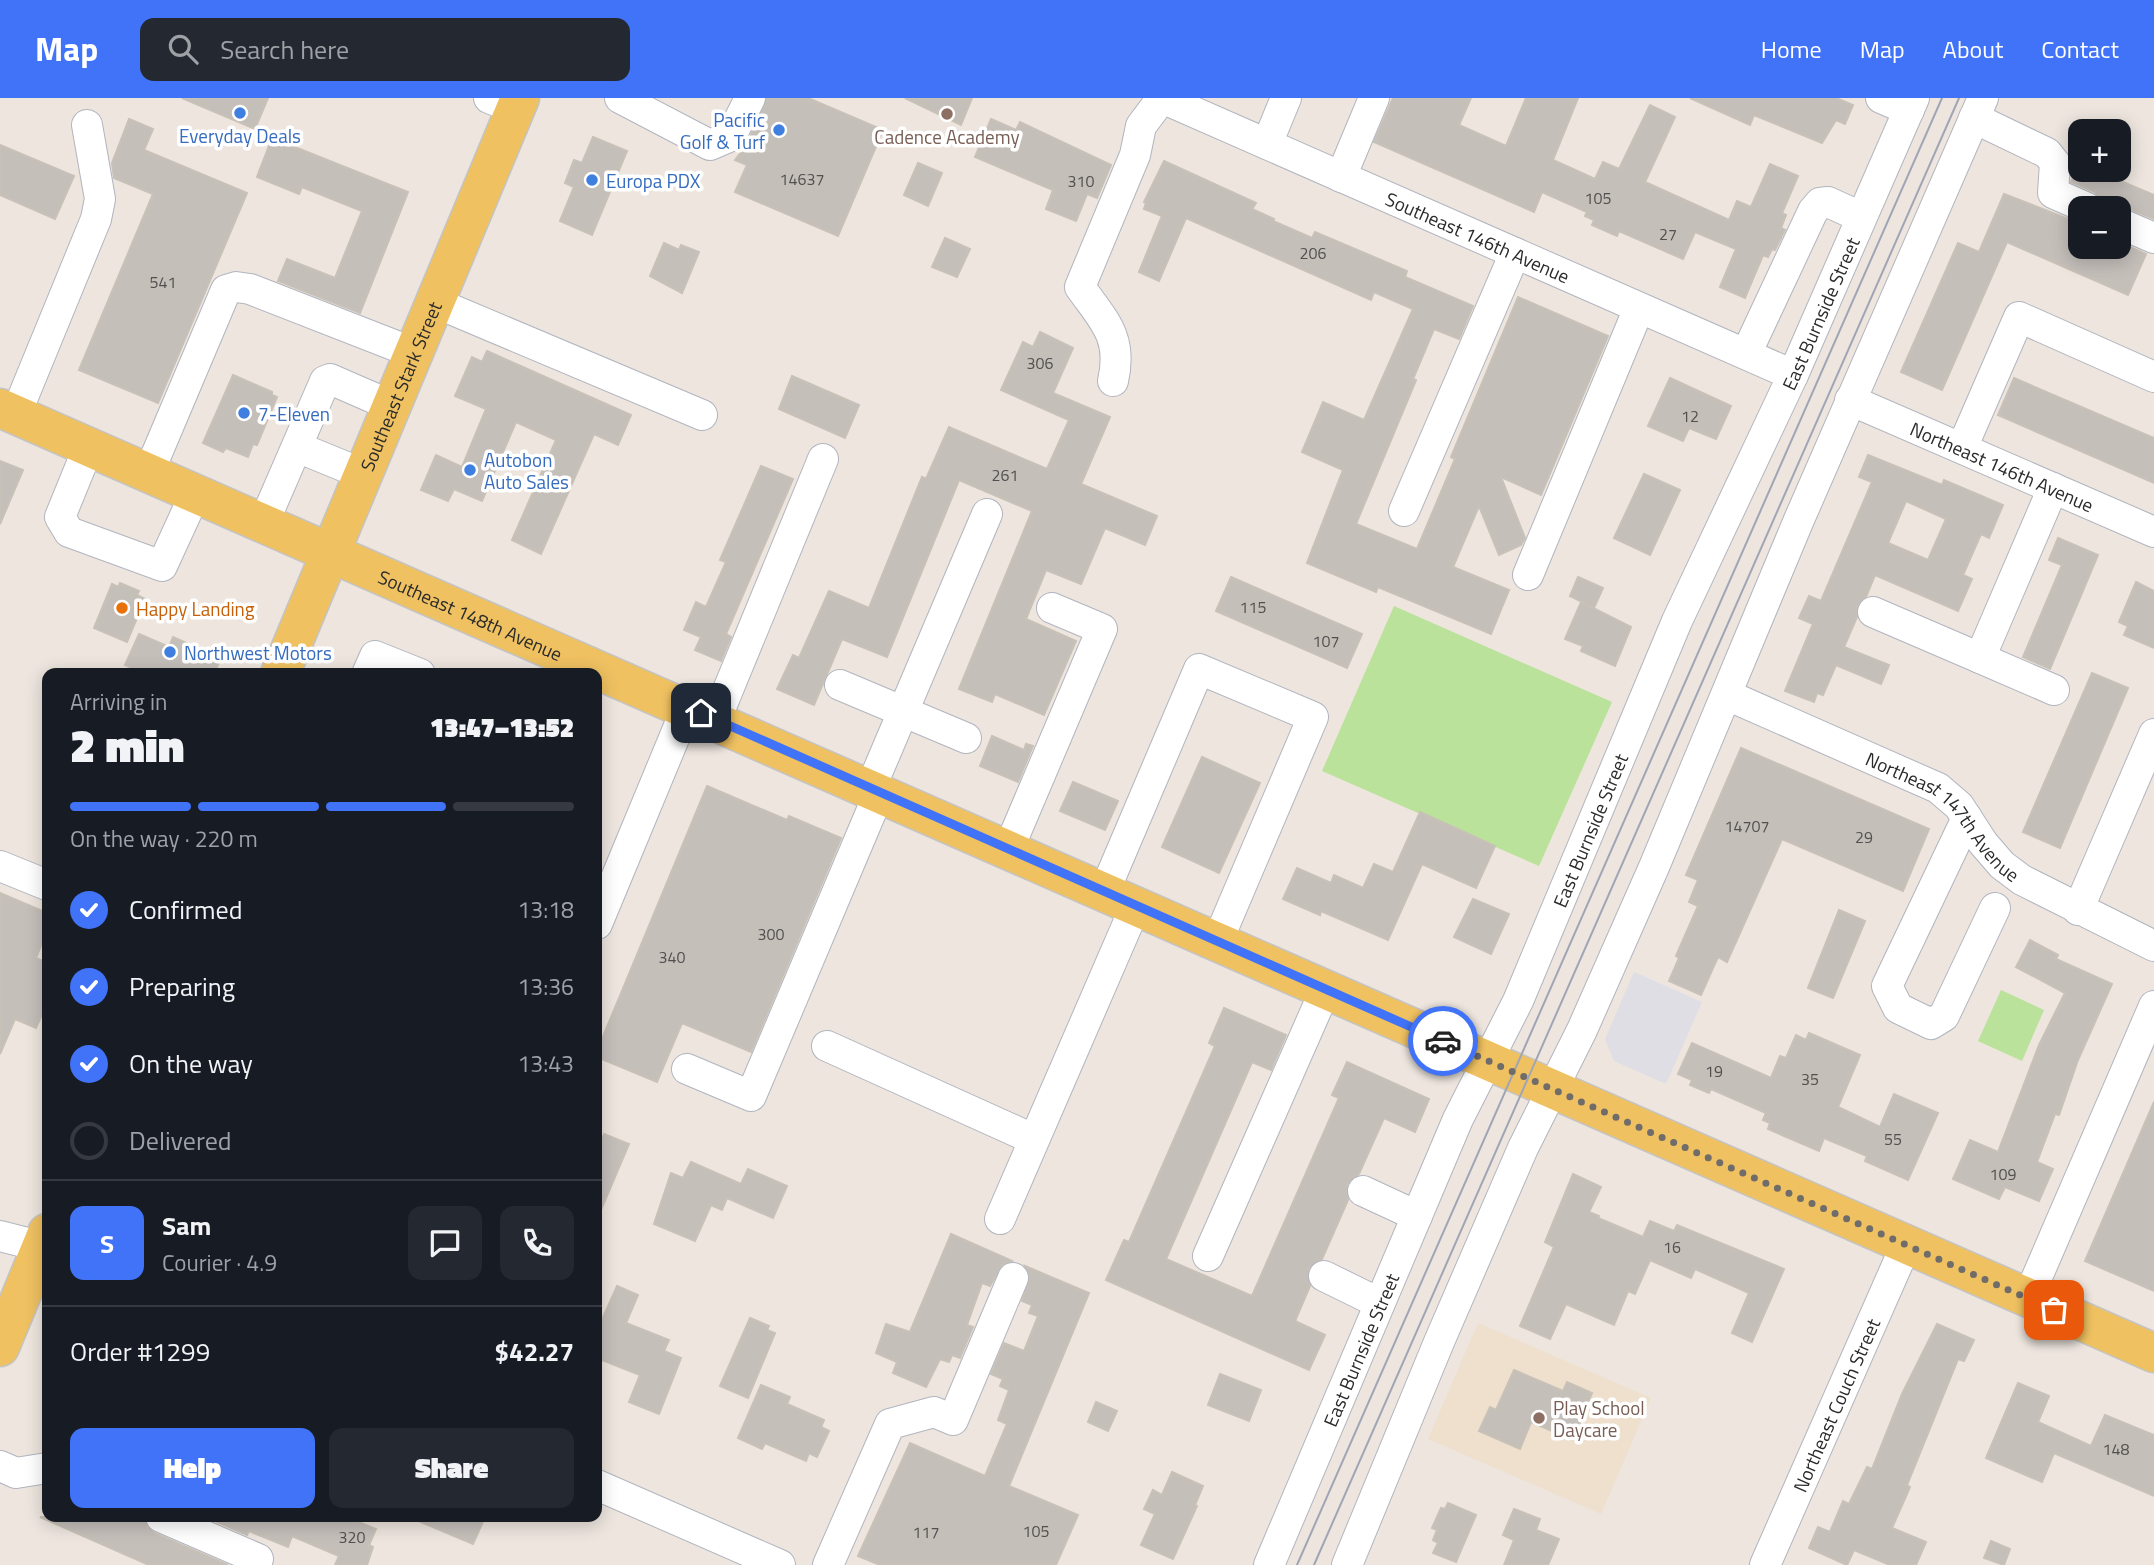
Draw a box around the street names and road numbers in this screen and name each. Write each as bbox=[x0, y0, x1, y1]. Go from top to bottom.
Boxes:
street label: Southeast 146th Avenue bbox=[1381, 183, 1575, 290]
street label: East Burnside Street bbox=[1774, 232, 1866, 395]
street label: Southeast Stark Street bbox=[352, 296, 448, 475]
street label: Northeast 146th Avenue bbox=[1906, 413, 2099, 519]
street label: Southeast 148th Avenue bbox=[374, 561, 567, 668]
street label: Northeast 147th Avenue bbox=[1861, 744, 2026, 888]
street label: East Burnside Street bbox=[1544, 748, 1635, 911]
street label: East Burnside Street bbox=[1315, 1268, 1406, 1431]
street label: Northeast Couch Street bbox=[1785, 1313, 1887, 1496]

